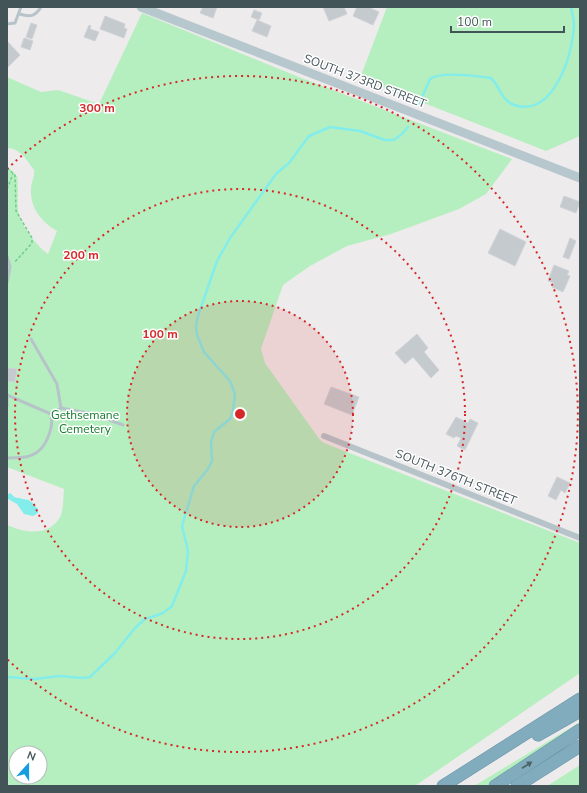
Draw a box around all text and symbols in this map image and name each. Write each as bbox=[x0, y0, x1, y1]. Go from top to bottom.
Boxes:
scale bar bbox=[451, 8, 564, 34]
text: 100 m bbox=[457, 14, 492, 30]
street label: SOUTH 373RD STREET bbox=[302, 50, 429, 112]
text: 300 m bbox=[79, 100, 115, 116]
text: 200 m bbox=[63, 247, 99, 263]
text: 100 m bbox=[142, 326, 178, 342]
park label: Gethsemane Cemetery bbox=[51, 407, 119, 437]
centre of rings bbox=[233, 407, 247, 421]
street label: SOUTH 376TH STREET bbox=[393, 445, 520, 509]
north arrow bbox=[8, 745, 48, 785]
text: N bbox=[25, 748, 38, 765]
one-way arrow bbox=[521, 761, 533, 768]

